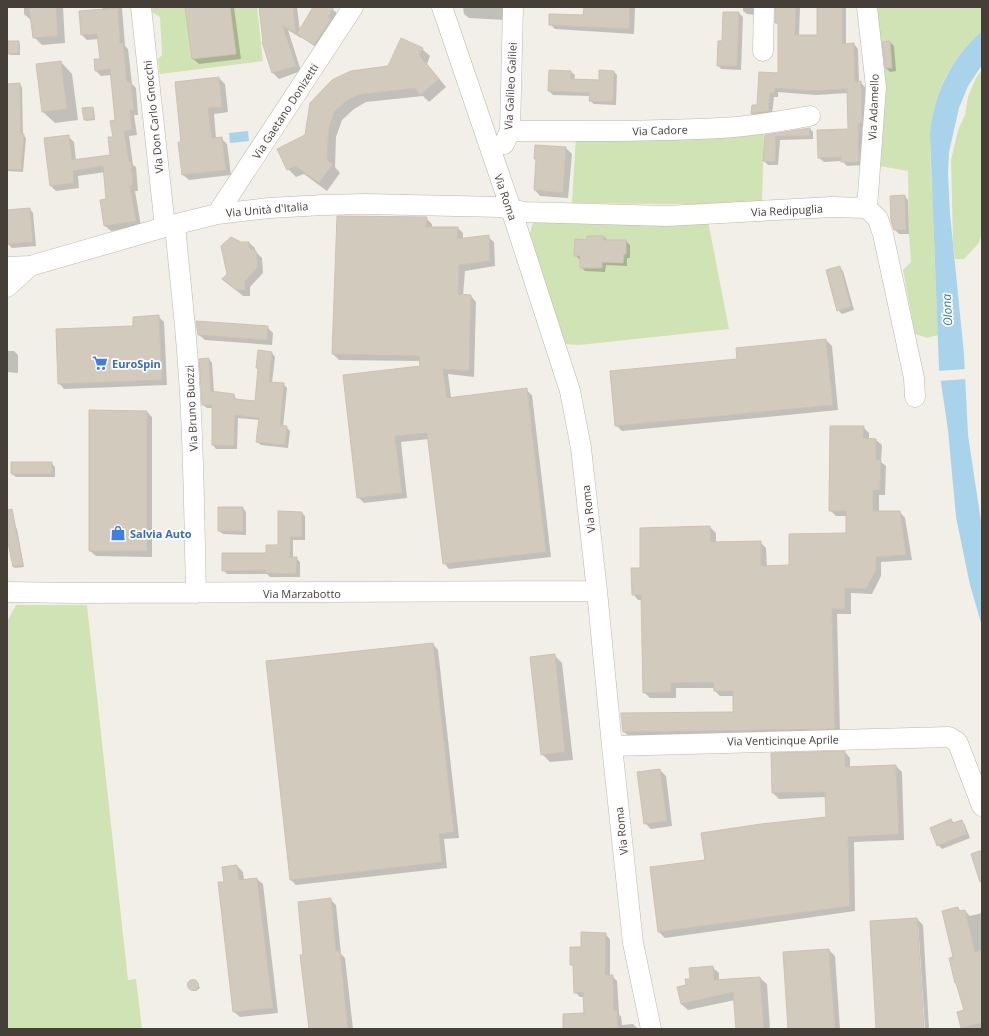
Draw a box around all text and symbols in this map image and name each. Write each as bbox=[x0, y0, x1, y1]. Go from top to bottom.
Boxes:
street label: Via Galileo Galilei bbox=[500, 42, 520, 130]
street label: Via Don Carlo Gnocchi bbox=[140, 60, 166, 174]
street label: Via Gaetano Donizetti bbox=[249, 60, 321, 162]
street label: Via Adamello bbox=[864, 73, 882, 141]
street label: Via Cadore bbox=[632, 122, 688, 138]
street label: Via Roma bbox=[491, 172, 521, 222]
street label: Via Unità d'Italia bbox=[225, 198, 309, 220]
street label: Via Redipuglia bbox=[751, 201, 823, 219]
water label: Olona bbox=[938, 293, 956, 326]
supermarket icon: EuroSpin bbox=[91, 354, 109, 372]
place label: EuroSpin bbox=[112, 356, 161, 371]
street label: Via Bruno Buozzi bbox=[181, 364, 201, 452]
street label: Via Roma bbox=[578, 484, 598, 534]
shop icon: Salvia Auto bbox=[109, 524, 127, 542]
place label: Salvia Auto bbox=[130, 526, 192, 541]
street label: Via Marzabotto bbox=[263, 586, 341, 601]
street label: Via Venticinque Aprile bbox=[727, 732, 839, 748]
street label: Via Roma bbox=[611, 806, 631, 856]

